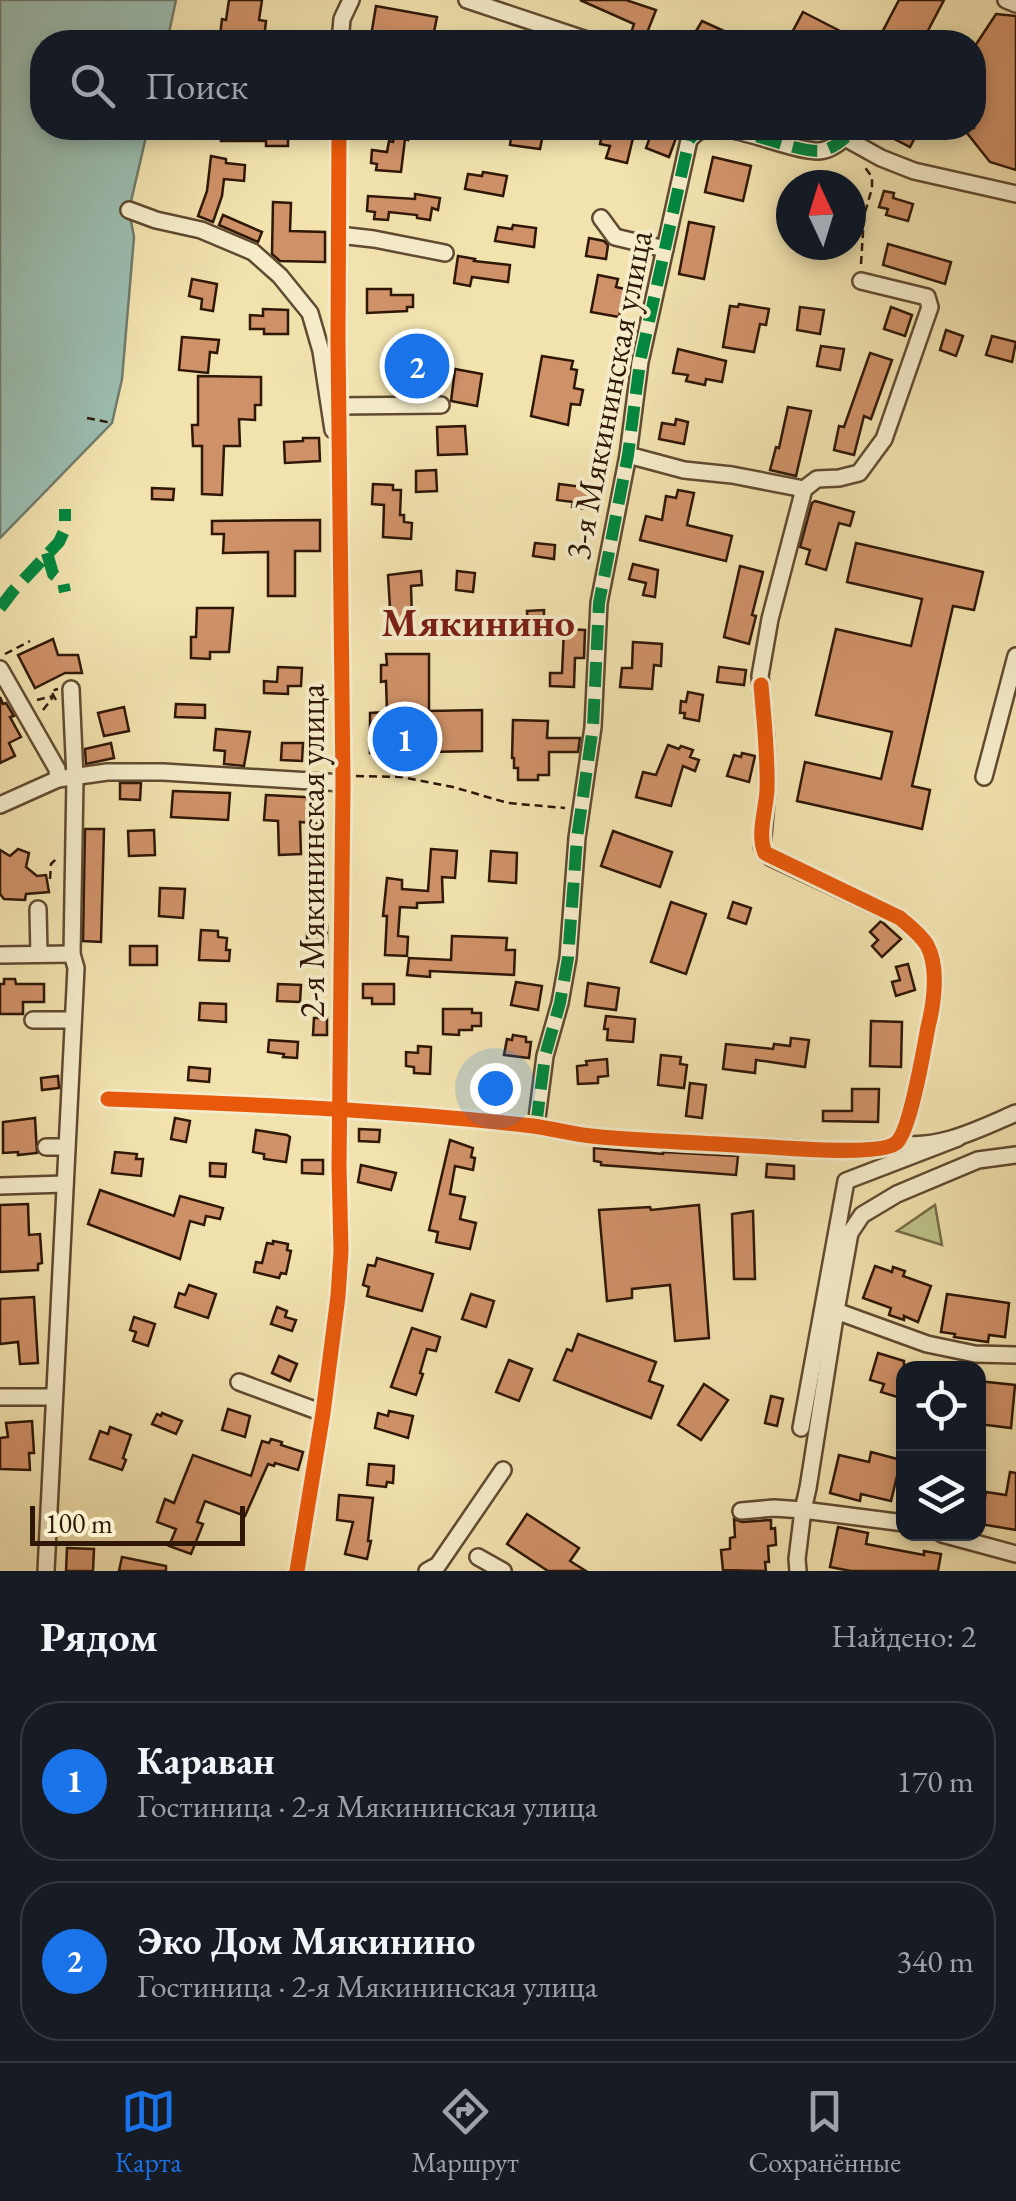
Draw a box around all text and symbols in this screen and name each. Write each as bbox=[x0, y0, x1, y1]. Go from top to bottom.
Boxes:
search box bbox=[30, 30, 986, 140]
icon: search bbox=[65, 58, 120, 113]
text: Поиск bbox=[145, 61, 248, 110]
north arrow bbox=[776, 170, 866, 260]
street label: 3-я Мякининская улица bbox=[554, 226, 663, 564]
pin: 2 bbox=[384, 328, 450, 404]
district label: Мякинино bbox=[381, 596, 575, 648]
street label: 2-я Мякининская улица bbox=[289, 684, 335, 1018]
pin: 1 bbox=[372, 702, 438, 776]
your location bbox=[470, 1063, 521, 1114]
map controls bbox=[896, 1361, 986, 1541]
button: locate bbox=[896, 1361, 986, 1451]
button: layers bbox=[896, 1451, 986, 1541]
scale bar bbox=[30, 1501, 245, 1546]
text: 100 m bbox=[45, 1505, 113, 1541]
text: Рядом bbox=[40, 1609, 158, 1664]
text: Найдено: 2 bbox=[831, 1615, 976, 1657]
text: Караван bbox=[137, 1736, 275, 1785]
text: 1 bbox=[66, 1760, 83, 1802]
text: 170 m bbox=[897, 1760, 974, 1802]
text: Гостиница · 2-я Мякининская улица bbox=[137, 1785, 597, 1827]
text: Эко Дом Мякинино bbox=[137, 1916, 475, 1965]
text: 2 bbox=[66, 1940, 83, 1982]
text: 340 m bbox=[897, 1940, 974, 1982]
text: Гостиница · 2-я Мякининская улица bbox=[137, 1965, 597, 2007]
tab: Карта bbox=[115, 2084, 182, 2180]
tab: Маршрут bbox=[411, 2084, 519, 2180]
tab: Сохранённые bbox=[748, 2084, 901, 2180]

